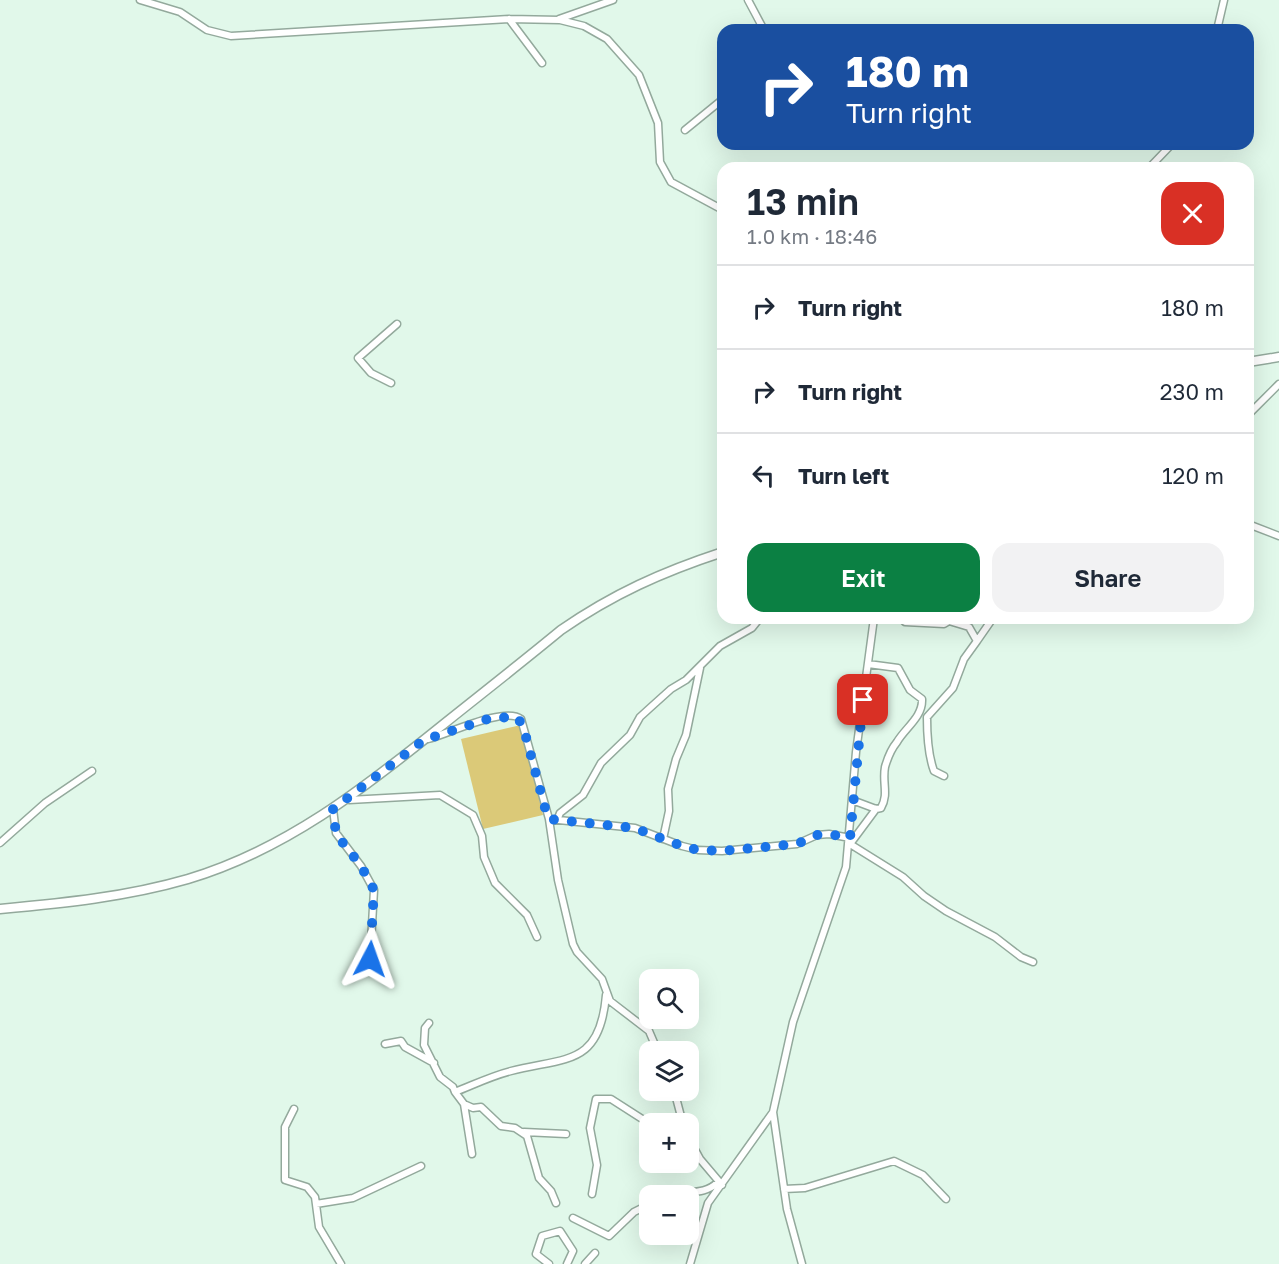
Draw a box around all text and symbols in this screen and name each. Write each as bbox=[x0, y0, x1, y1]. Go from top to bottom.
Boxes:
text: 180 m bbox=[846, 46, 969, 96]
icon: right bbox=[747, 48, 825, 126]
text: Turn right bbox=[846, 97, 972, 129]
text: 13 min bbox=[747, 180, 859, 223]
button: close bbox=[1161, 182, 1224, 245]
text: 1.0 km · 18:46 bbox=[747, 224, 877, 248]
icon: right bbox=[747, 291, 780, 324]
text: Turn right bbox=[798, 294, 902, 321]
text: 180 m bbox=[1161, 294, 1224, 321]
icon: right bbox=[747, 375, 780, 408]
text: Turn right bbox=[798, 378, 902, 405]
text: 230 m bbox=[1160, 378, 1224, 405]
icon: left bbox=[747, 459, 780, 492]
text: Turn left bbox=[798, 462, 889, 489]
text: 120 m bbox=[1162, 462, 1224, 489]
button: Exit bbox=[747, 543, 980, 612]
button: Share bbox=[992, 543, 1224, 612]
pin bbox=[837, 674, 888, 725]
icon: arrive bbox=[846, 683, 879, 716]
position arrow bbox=[338, 927, 402, 991]
map controls bbox=[639, 969, 699, 1245]
button: search bbox=[639, 969, 699, 1029]
button: layers bbox=[639, 1041, 699, 1101]
button: + bbox=[639, 1113, 699, 1173]
button: − bbox=[639, 1185, 699, 1245]

